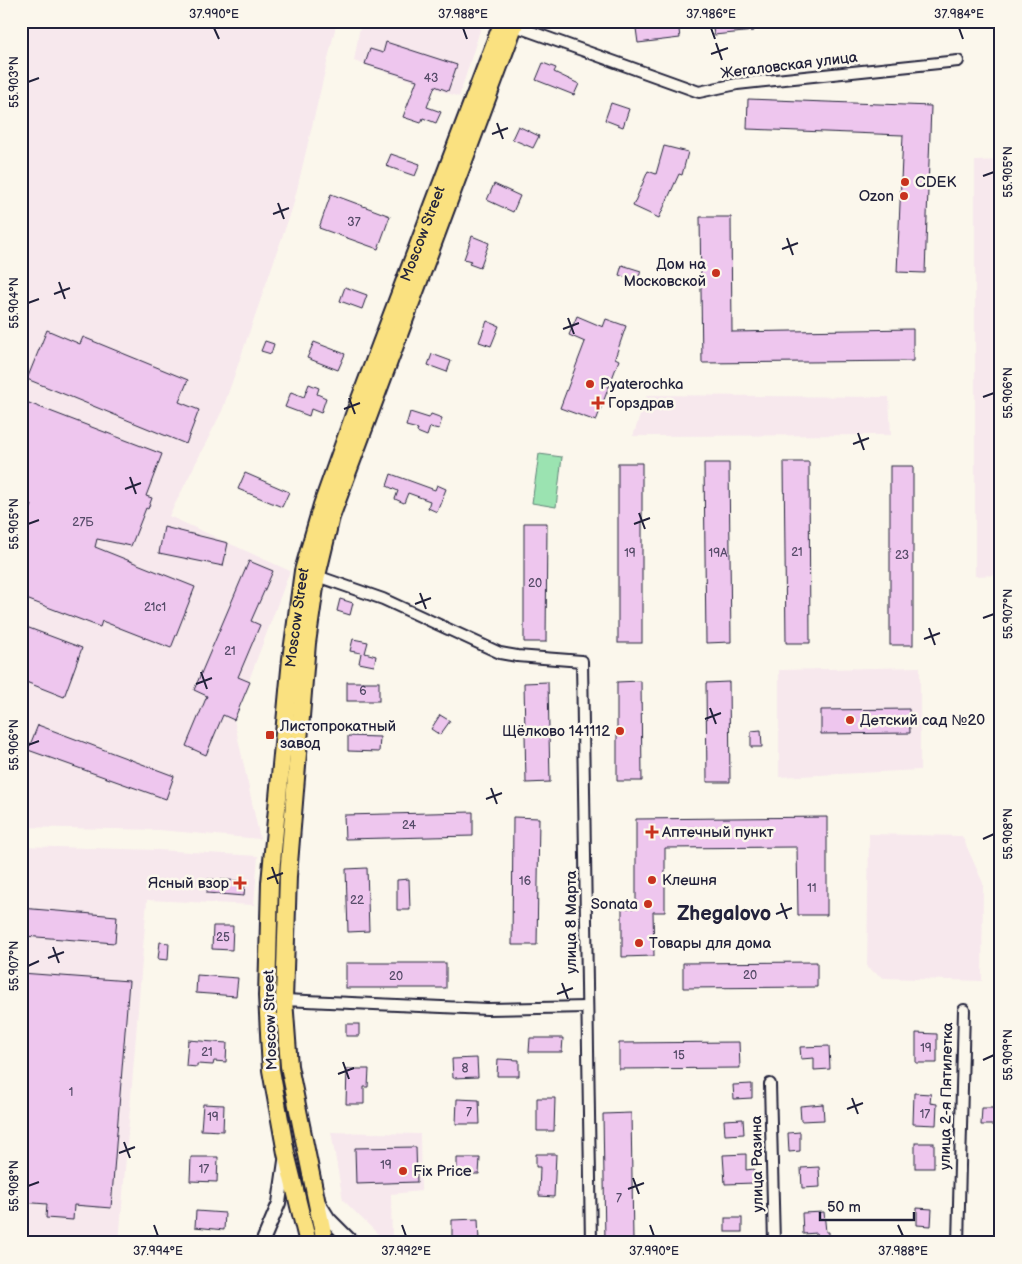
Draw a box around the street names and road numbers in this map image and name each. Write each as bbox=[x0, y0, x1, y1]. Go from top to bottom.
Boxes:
street label: Жегаловская улица bbox=[719, 48, 859, 83]
street label: Moscow Street bbox=[396, 183, 450, 284]
street label: Moscow Street bbox=[281, 565, 314, 668]
street label: улица 8 Марта bbox=[562, 870, 581, 974]
street label: Moscow Street bbox=[259, 969, 282, 1070]
street label: улица 2-я Пятилетка bbox=[936, 1022, 957, 1170]
street label: улица Разина bbox=[747, 1115, 768, 1213]

